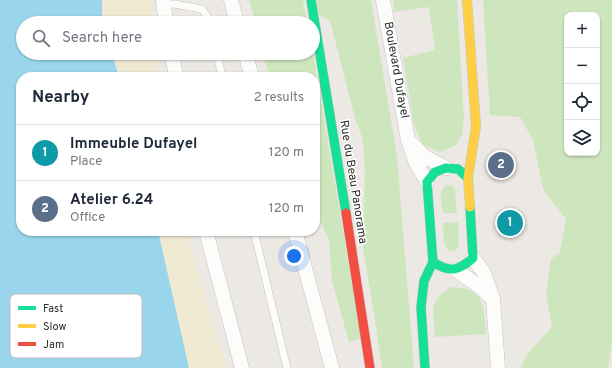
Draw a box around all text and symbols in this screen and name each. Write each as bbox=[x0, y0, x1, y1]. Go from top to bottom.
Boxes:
map controls bbox=[564, 12, 600, 156]
button: + bbox=[564, 12, 600, 48]
search box bbox=[16, 16, 320, 60]
street label: Boulevard Dufayel bbox=[380, 20, 412, 120]
icon: search bbox=[30, 27, 52, 49]
text: Search here bbox=[62, 29, 142, 48]
button: − bbox=[564, 48, 600, 84]
button: locate bbox=[564, 84, 600, 120]
text: Nearby bbox=[32, 87, 89, 109]
text: 2 results bbox=[254, 90, 304, 106]
street label: Rue du Beau Panorama bbox=[335, 119, 371, 245]
button: layers bbox=[564, 120, 600, 156]
text: Immeuble Dufayel bbox=[70, 135, 197, 154]
text: 1 bbox=[42, 145, 48, 161]
text: 120 m bbox=[269, 145, 304, 161]
pin: 2 bbox=[488, 150, 514, 180]
text: Place bbox=[70, 154, 102, 170]
text: Atelier 6.24 bbox=[70, 191, 153, 210]
text: 2 bbox=[41, 201, 49, 217]
text: 120 m bbox=[269, 201, 304, 217]
pin: 1 bbox=[497, 208, 523, 238]
text: Office bbox=[70, 210, 105, 226]
your location bbox=[284, 246, 304, 266]
legend bbox=[10, 294, 142, 358]
text: Fast bbox=[43, 302, 63, 316]
text: Slow bbox=[43, 320, 66, 334]
text: Jam bbox=[43, 338, 64, 352]

